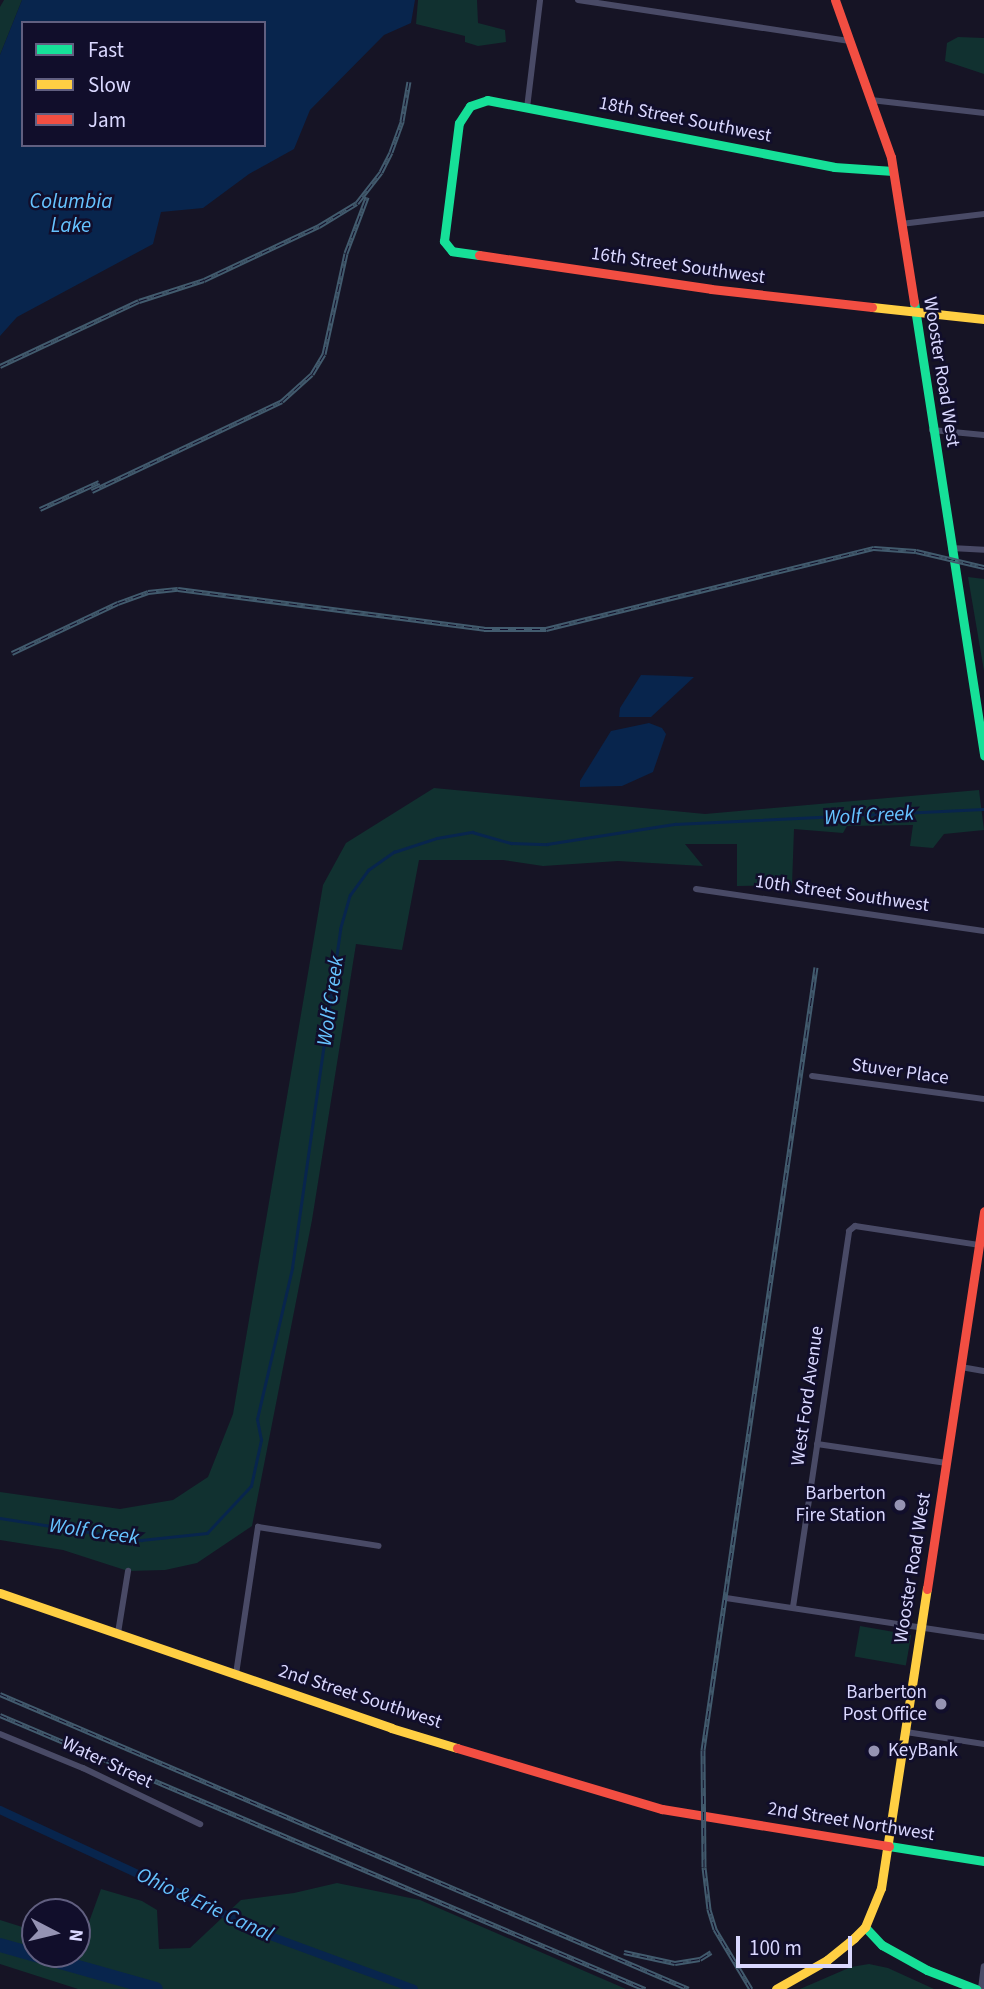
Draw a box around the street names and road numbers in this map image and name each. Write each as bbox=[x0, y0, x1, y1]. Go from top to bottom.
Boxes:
street label: 18th Street Southwest bbox=[597, 92, 773, 148]
street label: 16th Street Southwest bbox=[590, 243, 766, 289]
street label: Wooster Road West bbox=[918, 295, 964, 449]
street label: 10th Street Southwest bbox=[754, 871, 930, 917]
street label: Stuver Place bbox=[850, 1054, 950, 1090]
street label: West Ford Avenue bbox=[787, 1325, 829, 1467]
street label: Wooster Road West bbox=[890, 1491, 936, 1645]
street label: 2nd Street Southwest bbox=[276, 1660, 444, 1734]
street label: Water Street bbox=[58, 1732, 156, 1794]
street label: 2nd Street Northwest bbox=[766, 1798, 936, 1846]

